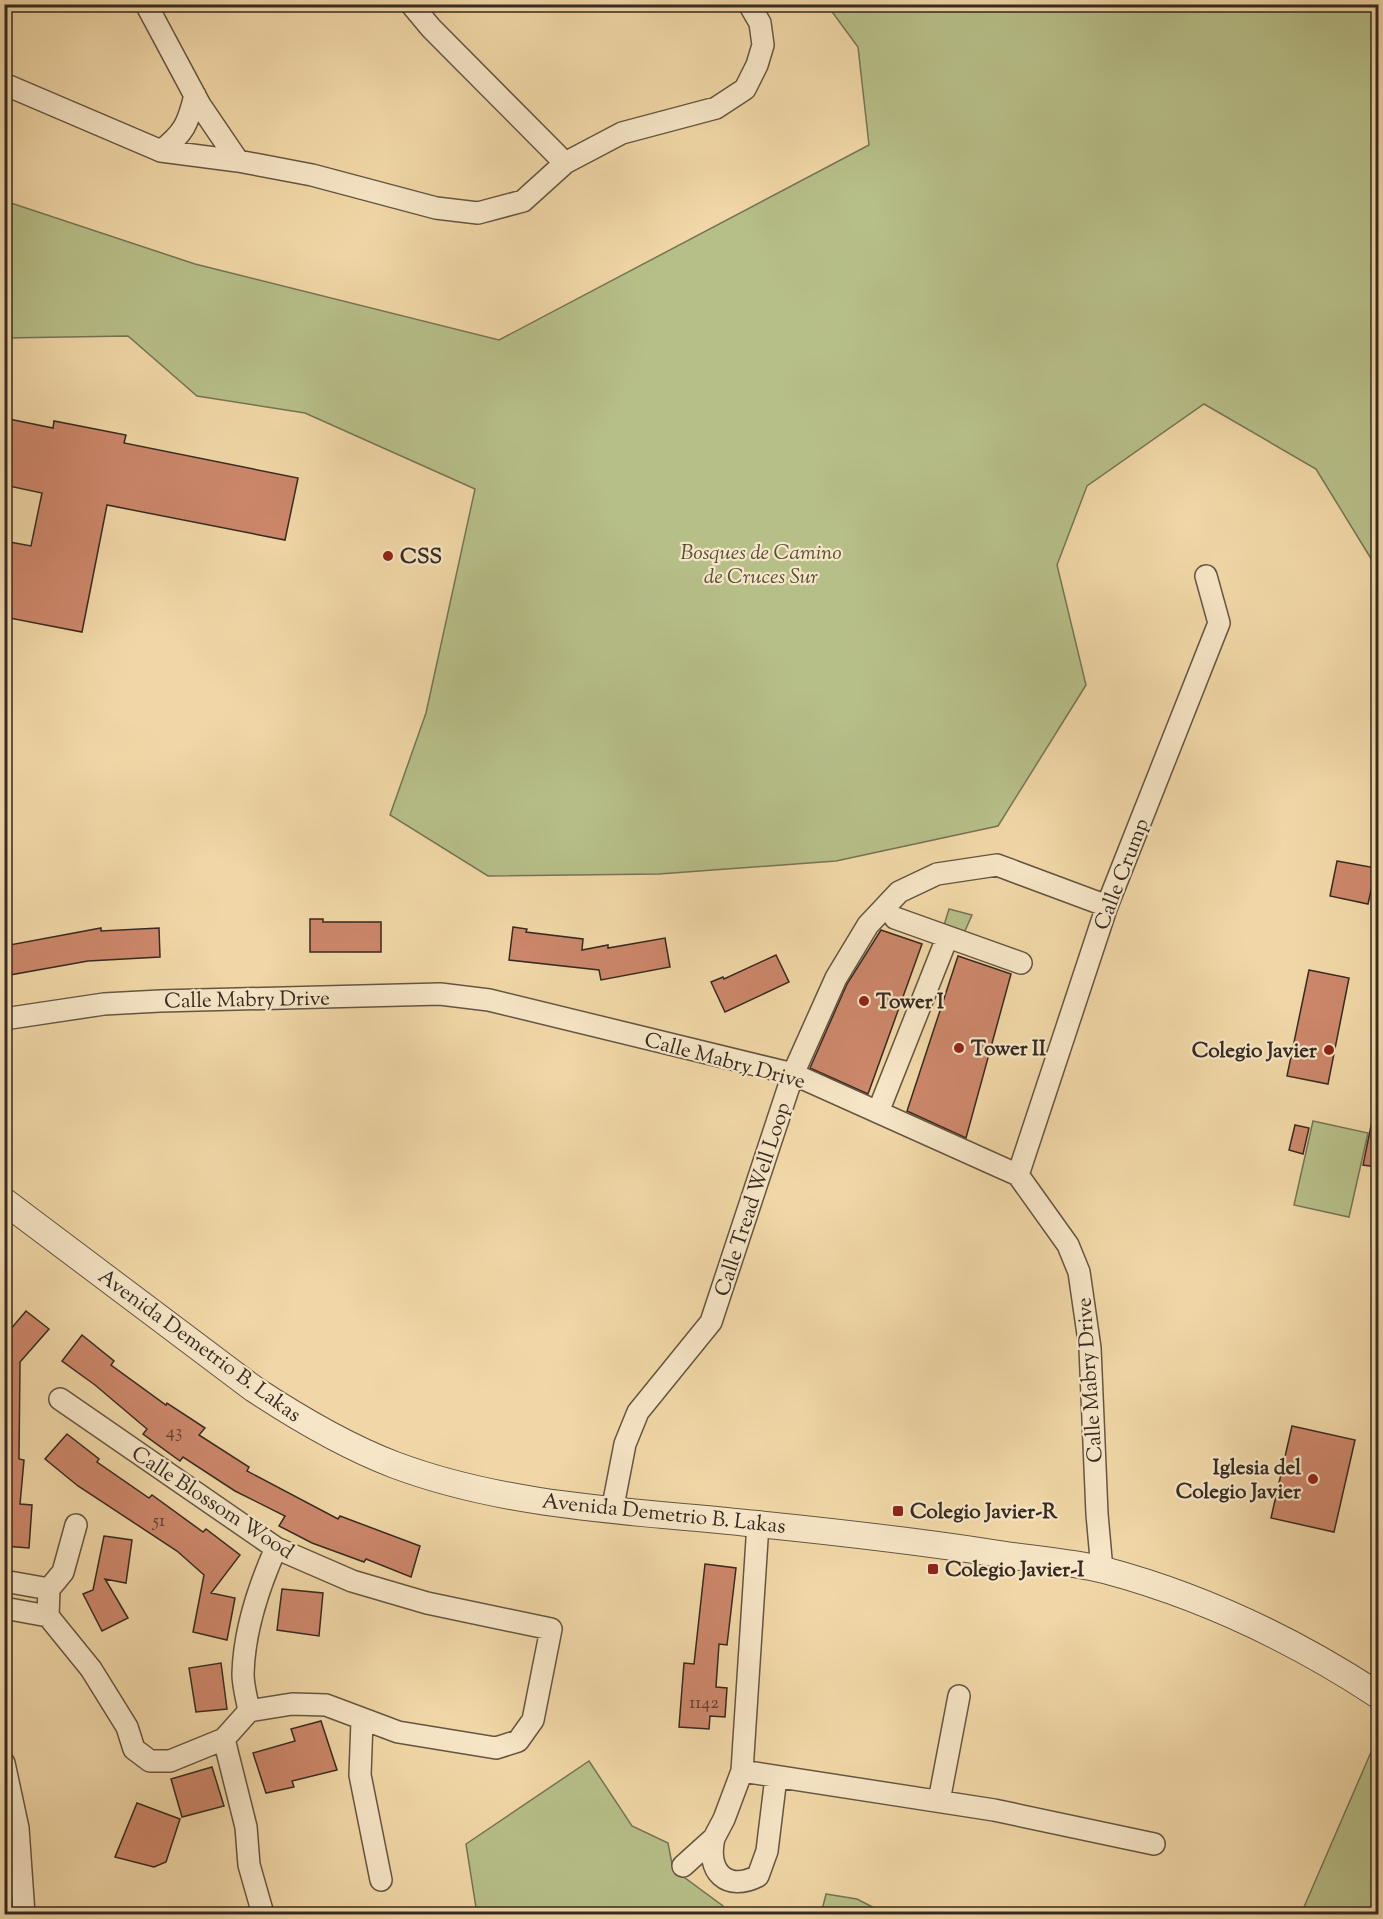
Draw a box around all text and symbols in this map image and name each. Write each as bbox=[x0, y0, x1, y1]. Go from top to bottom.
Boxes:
park label: Bosques de Camino de Cruces Sur bbox=[680, 539, 842, 593]
place label: CSS bbox=[400, 543, 442, 573]
marker: CSS bbox=[381, 549, 395, 563]
street label: Calle Crump bbox=[1088, 814, 1158, 935]
street label: Calle Mabry Drive bbox=[164, 985, 330, 1017]
place label: Tower I bbox=[876, 988, 944, 1018]
marker: Tower I bbox=[857, 994, 871, 1008]
street label: Calle Mabry Drive bbox=[641, 1026, 808, 1098]
place label: Tower II bbox=[971, 1035, 1046, 1065]
place label: Colegio Javier bbox=[1192, 1037, 1317, 1067]
marker: Tower II bbox=[952, 1041, 966, 1055]
marker: Colegio Javier bbox=[1322, 1043, 1336, 1057]
street label: Calle Tread Well Loop bbox=[708, 1099, 799, 1301]
street label: Avenida Demetrio B. Lakas bbox=[91, 1263, 307, 1431]
street label: Calle Mabry Drive bbox=[1070, 1296, 1112, 1464]
house number: 43 bbox=[166, 1420, 182, 1446]
street label: Calle Blossom Wood bbox=[125, 1440, 299, 1568]
place label: Iglesia del Colegio Javier bbox=[1176, 1454, 1301, 1508]
marker: Iglesia del Colegio Javier bbox=[1306, 1472, 1320, 1486]
street label: Avenida Demetrio B. Lakas bbox=[541, 1487, 787, 1543]
place label: Colegio Javier-R bbox=[910, 1498, 1058, 1528]
marker: Colegio Javier-R bbox=[891, 1504, 905, 1518]
house number: 51 bbox=[152, 1509, 165, 1535]
place label: Colegio Javier-I bbox=[945, 1556, 1084, 1586]
marker: Colegio Javier-I bbox=[926, 1562, 940, 1576]
house number: 1142 bbox=[689, 1691, 719, 1717]

